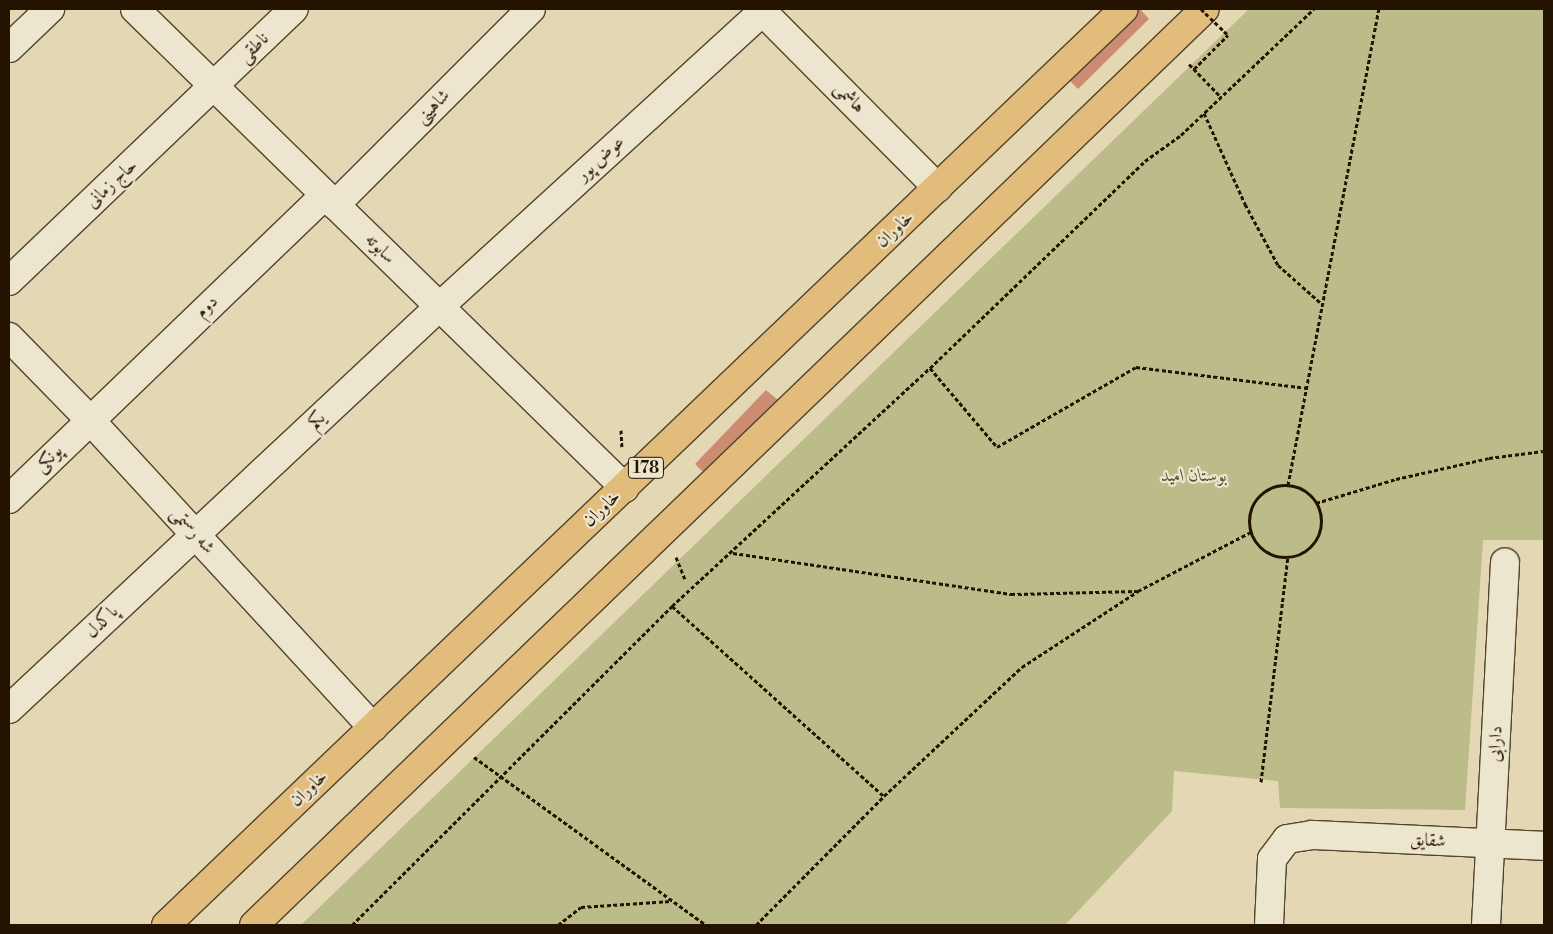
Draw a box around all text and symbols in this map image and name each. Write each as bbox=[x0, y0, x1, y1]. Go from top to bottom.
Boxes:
street label: ناطقی bbox=[234, 28, 274, 68]
street label: هاشمی bbox=[829, 78, 869, 118]
street label: شاهینی bbox=[411, 85, 455, 129]
street label: عوض پور bbox=[573, 132, 629, 186]
street label: حاج زمانی bbox=[82, 155, 142, 213]
street label: خاوران bbox=[872, 207, 918, 253]
street label: سابوته bbox=[360, 229, 400, 269]
street label: دوم bbox=[191, 291, 223, 323]
street label: یکم bbox=[304, 408, 330, 434]
street label: پونکی bbox=[31, 441, 67, 477]
road number: 178 bbox=[627, 454, 665, 482]
park label: بوستان امید bbox=[1161, 465, 1227, 487]
street label: خاوران bbox=[579, 486, 625, 532]
street label: شه رستمی bbox=[165, 503, 219, 559]
street label: پاکدل bbox=[81, 601, 123, 643]
street label: دارابی bbox=[1484, 725, 1508, 763]
street label: خاوران bbox=[286, 766, 332, 812]
street label: شقایق bbox=[1410, 829, 1446, 853]

